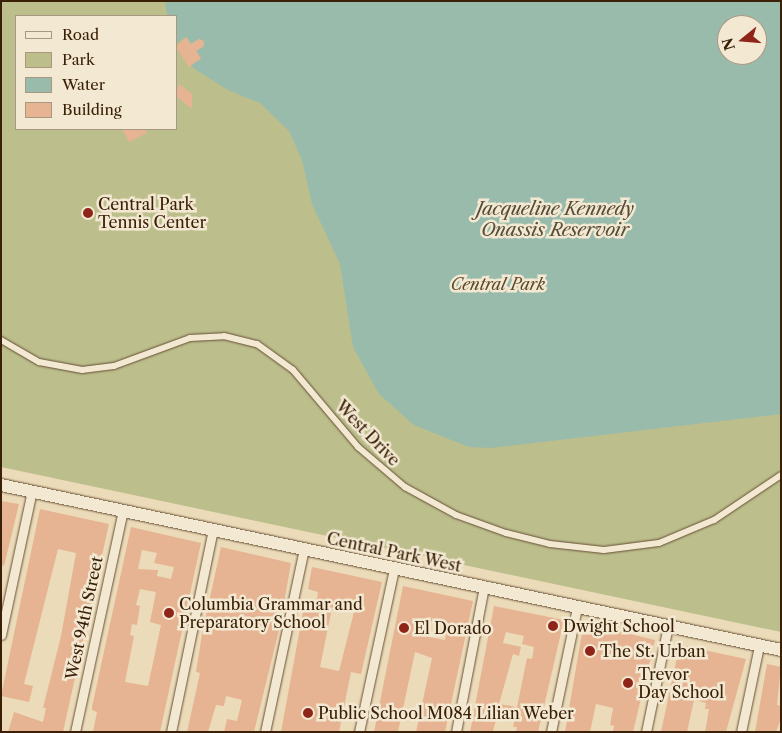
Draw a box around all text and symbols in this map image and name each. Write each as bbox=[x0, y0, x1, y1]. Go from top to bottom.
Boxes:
legend bbox=[15, 15, 178, 130]
north arrow bbox=[717, 15, 767, 65]
text: Road bbox=[62, 25, 99, 44]
text: N bbox=[718, 36, 739, 53]
text: Park bbox=[62, 50, 95, 69]
text: Water bbox=[62, 75, 105, 94]
text: Building bbox=[62, 100, 122, 119]
place label: Central Park Tennis Center bbox=[98, 194, 206, 232]
water label: Jacqueline Kennedy Onassis Reservoir bbox=[476, 199, 634, 242]
marker: Central Park Tennis Center bbox=[82, 207, 94, 219]
park label: Central Park bbox=[451, 274, 545, 294]
street label: West Drive bbox=[332, 396, 404, 470]
street label: Central Park West bbox=[325, 528, 463, 576]
street label: West 94th Street bbox=[62, 554, 106, 682]
place label: Columbia Grammar and Preparatory School bbox=[179, 594, 363, 632]
marker: Columbia Grammar and Preparatory School bbox=[163, 607, 175, 619]
place label: Dwight School bbox=[563, 616, 675, 636]
place label: El Dorado bbox=[414, 618, 491, 638]
marker: Dwight School bbox=[547, 620, 559, 632]
marker: El Dorado bbox=[398, 622, 410, 634]
place label: The St. Urban bbox=[600, 641, 706, 661]
marker: The St. Urban bbox=[584, 645, 596, 657]
place label: Trevor Day School bbox=[638, 664, 725, 702]
marker: Trevor Day School bbox=[622, 677, 634, 689]
place label: Public School M084 Lilian Weber bbox=[318, 703, 574, 723]
marker: Public School M084 Lilian Weber bbox=[302, 707, 314, 719]

